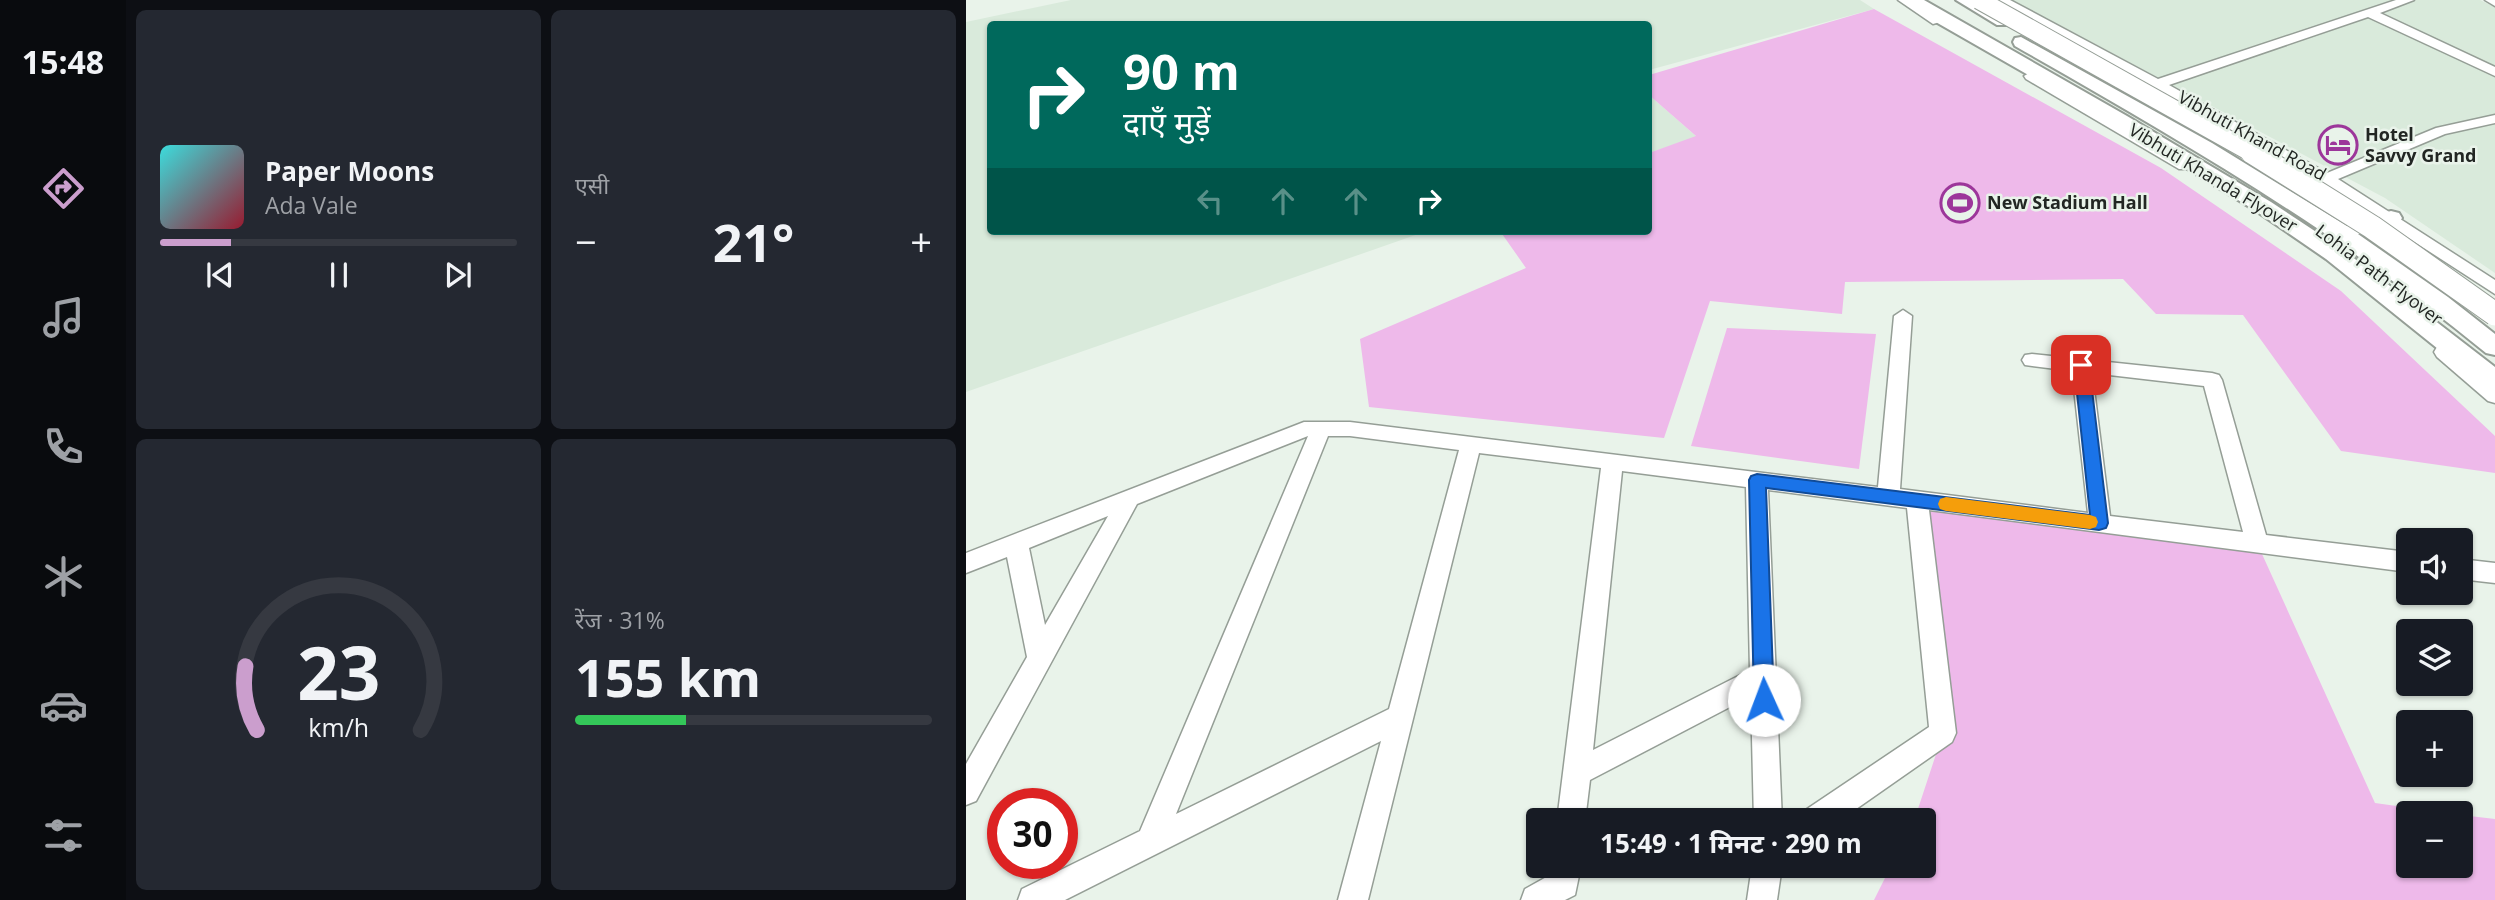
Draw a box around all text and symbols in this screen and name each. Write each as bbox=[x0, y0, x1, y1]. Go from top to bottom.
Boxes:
text: 90 m bbox=[1123, 38, 1240, 104]
text: 15:48 bbox=[22, 40, 104, 83]
icon: right bbox=[1008, 49, 1099, 140]
street label: Vibhuti Khand Road bbox=[2174, 84, 2331, 186]
text: दाएँ मुड़ें bbox=[1123, 101, 1211, 144]
street label: Vibhuti Khanda Flyover bbox=[2125, 117, 2303, 237]
place label: Hotel Savvy Grand bbox=[2365, 122, 2476, 167]
hotel icon: Hotel Savvy Grand bbox=[2317, 124, 2359, 166]
text: Paper Moons bbox=[265, 153, 434, 189]
icon: directions bbox=[39, 164, 88, 213]
text: एसी bbox=[575, 169, 609, 201]
icon: left bbox=[1191, 182, 1229, 220]
icon: ahead bbox=[1264, 182, 1302, 220]
icon: ahead bbox=[1337, 182, 1375, 220]
icon: right bbox=[1410, 182, 1448, 220]
sports icon: New Stadium Hall bbox=[1939, 182, 1981, 224]
text: Ada Vale bbox=[265, 189, 358, 221]
place label: New Stadium Hall bbox=[1987, 190, 2148, 214]
text: 21° bbox=[713, 206, 794, 277]
text: − bbox=[575, 215, 597, 267]
text: + bbox=[910, 215, 932, 267]
street label: Lohia Path Flyover bbox=[2311, 218, 2449, 330]
icon: previous bbox=[201, 256, 239, 294]
icon: pause bbox=[320, 256, 358, 294]
icon: next bbox=[439, 256, 477, 294]
icon: music bbox=[39, 293, 88, 342]
pin bbox=[2051, 335, 2111, 395]
icon: arrive bbox=[2062, 346, 2100, 384]
icon: phone bbox=[39, 422, 88, 471]
map controls bbox=[2396, 528, 2473, 878]
button: sound bbox=[2396, 528, 2473, 605]
icon: climate bbox=[39, 552, 88, 601]
text: रेंज · 31% bbox=[575, 604, 665, 636]
button: layers bbox=[2396, 619, 2473, 696]
text: 23 bbox=[297, 623, 380, 722]
text: 155 km bbox=[575, 641, 761, 712]
position arrow bbox=[1727, 663, 1801, 737]
icon: car bbox=[39, 681, 88, 730]
text: km/h bbox=[308, 710, 369, 744]
button: + bbox=[2396, 710, 2473, 787]
speed limit sign: 30 bbox=[987, 788, 1078, 879]
button: − bbox=[2396, 801, 2473, 878]
icon: filters bbox=[39, 811, 88, 860]
text: 15:49 · 1 मिनट · 290 m bbox=[1600, 825, 1862, 861]

